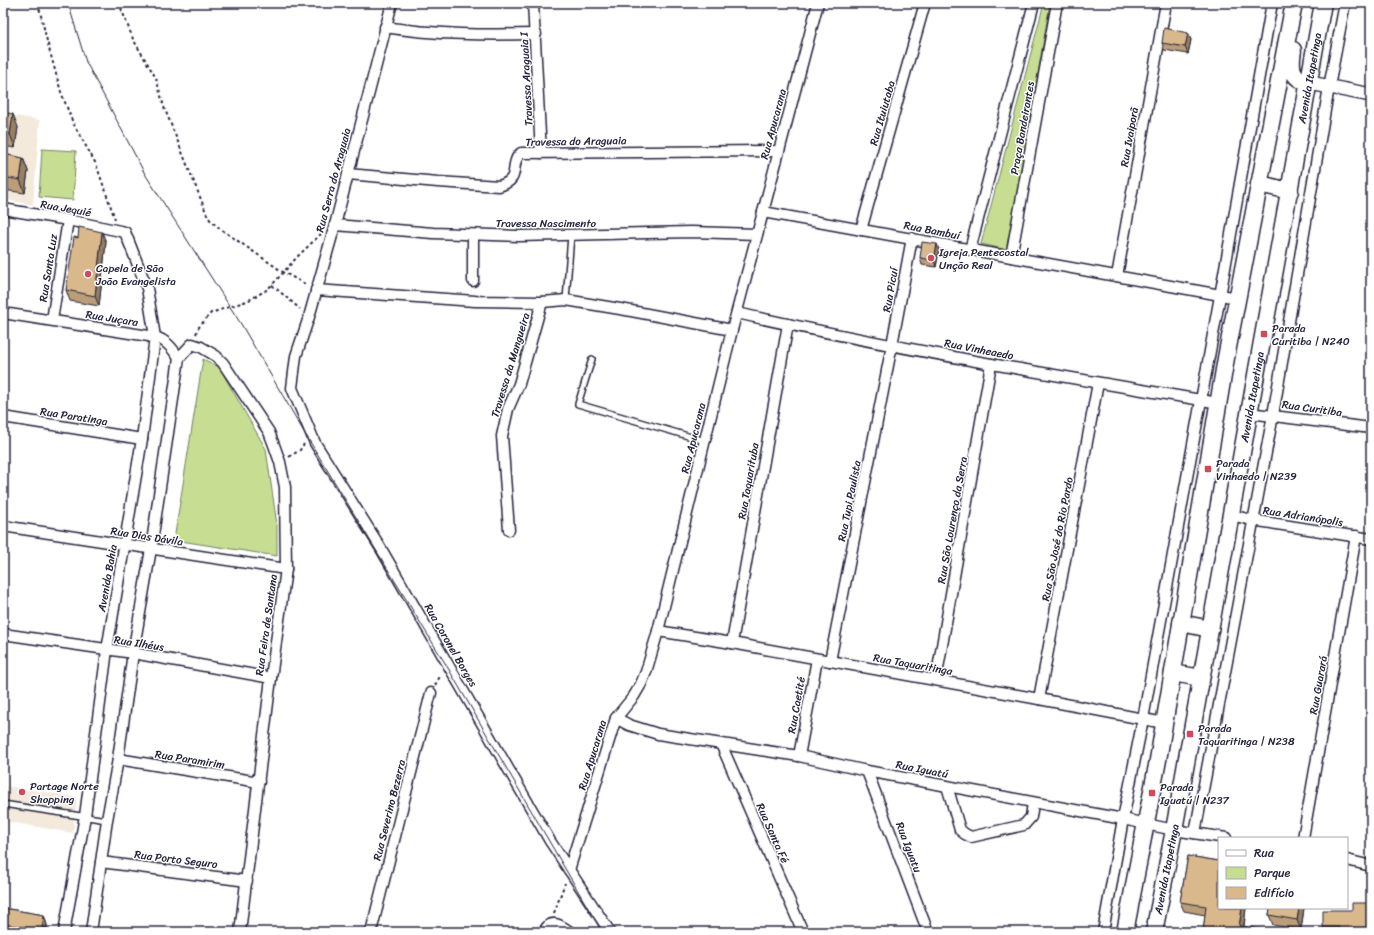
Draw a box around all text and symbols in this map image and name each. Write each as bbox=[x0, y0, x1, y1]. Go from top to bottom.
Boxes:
street label: Travessa Araguaia I bbox=[515, 31, 538, 126]
street label: Avenida Itapetinga bbox=[1292, 31, 1328, 126]
street label: Rua Ituiutaba bbox=[864, 78, 901, 148]
street label: Praça Bandeirantes bbox=[1005, 79, 1040, 176]
street label: Rua Apucarana bbox=[755, 86, 792, 162]
street label: Rua Ivaiporã bbox=[1115, 105, 1144, 168]
street label: Rua Serra do Araguaia bbox=[310, 125, 357, 235]
street label: Travessa do Araguaia bbox=[525, 131, 627, 152]
street label: Rua Jequié bbox=[39, 195, 93, 222]
street label: Travessa Nascimento bbox=[496, 214, 597, 233]
street label: Rua Bambuí bbox=[902, 216, 964, 246]
street label: Rua Santa Luz bbox=[34, 232, 63, 304]
place label: Igreja Pentecostal Unção Real bbox=[938, 243, 1030, 275]
marker: Igreja Pentecostal Unção Real bbox=[926, 253, 936, 263]
place label: Capela de São João Evangelista bbox=[95, 259, 176, 291]
street label: Rua Picuí bbox=[877, 264, 904, 314]
marker: Capela de São João Evangelista bbox=[83, 269, 93, 279]
street label: Rua Juçara bbox=[84, 305, 140, 332]
street label: Travessa da Mangueira bbox=[486, 310, 536, 420]
place label: Parada Curitiba | N240 bbox=[1272, 319, 1350, 351]
marker: Parada Curitiba | N240 bbox=[1259, 329, 1269, 339]
street label: Rua Vinheaedo bbox=[943, 333, 1016, 366]
street label: Avenida Itapetinga bbox=[1235, 350, 1270, 445]
street label: Rua Curitiba bbox=[1281, 395, 1344, 422]
street label: Rua Apucarana bbox=[676, 400, 712, 476]
street label: Rua Paratinga bbox=[39, 402, 109, 431]
street label: Rua Taquarituba bbox=[732, 441, 765, 521]
place label: Parada Vinhaedo | N239 bbox=[1216, 454, 1297, 486]
street label: Rua São Lourenço da Serra bbox=[932, 455, 973, 585]
street label: Rua Tupi Paulista bbox=[832, 459, 867, 543]
marker: Parada Vinhaedo | N239 bbox=[1203, 464, 1213, 474]
street label: Rua São José do Rio Pardo bbox=[1036, 475, 1079, 603]
street label: Rua Adrianópolis bbox=[1262, 501, 1345, 532]
street label: Rua Dias Dávila bbox=[109, 521, 185, 552]
street label: Avenida Bahia bbox=[92, 543, 123, 614]
street label: Rua Feira de Santana bbox=[250, 573, 283, 677]
street label: Rua Coronel Borges bbox=[419, 600, 482, 691]
street label: Rua Ilhéus bbox=[113, 630, 166, 657]
street label: Rua Taquaritinga bbox=[872, 648, 954, 681]
street label: Rua Guarará bbox=[1304, 654, 1333, 716]
street label: Rua Caetité bbox=[782, 675, 811, 735]
street label: Rua Apucarana bbox=[573, 717, 612, 793]
place label: Parada Taquaritinga | N238 bbox=[1198, 719, 1295, 751]
marker: Parada Taquaritinga | N238 bbox=[1185, 729, 1195, 739]
street label: Rua Paramirim bbox=[154, 745, 227, 774]
street label: Rua Iguatú bbox=[894, 755, 950, 784]
street label: Rua Severino Bezerra bbox=[368, 757, 411, 863]
place label: Partage Norte Shopping bbox=[30, 777, 99, 809]
place label: Parada Iguatú | N237 bbox=[1159, 778, 1229, 810]
marker: Partage Norte Shopping bbox=[17, 787, 27, 797]
marker: Parada Iguatú | N237 bbox=[1147, 788, 1157, 798]
street label: Rua Santa Fé bbox=[751, 800, 794, 867]
street label: Rua Iguatu bbox=[890, 819, 927, 875]
street label: Avenida Itapetinga bbox=[1148, 822, 1185, 917]
legend bbox=[1218, 837, 1348, 909]
text: Rua bbox=[1254, 842, 1275, 864]
street label: Rua Porto Seguro bbox=[133, 845, 219, 874]
text: Parque bbox=[1254, 862, 1291, 884]
text: Edifício bbox=[1254, 882, 1294, 904]

